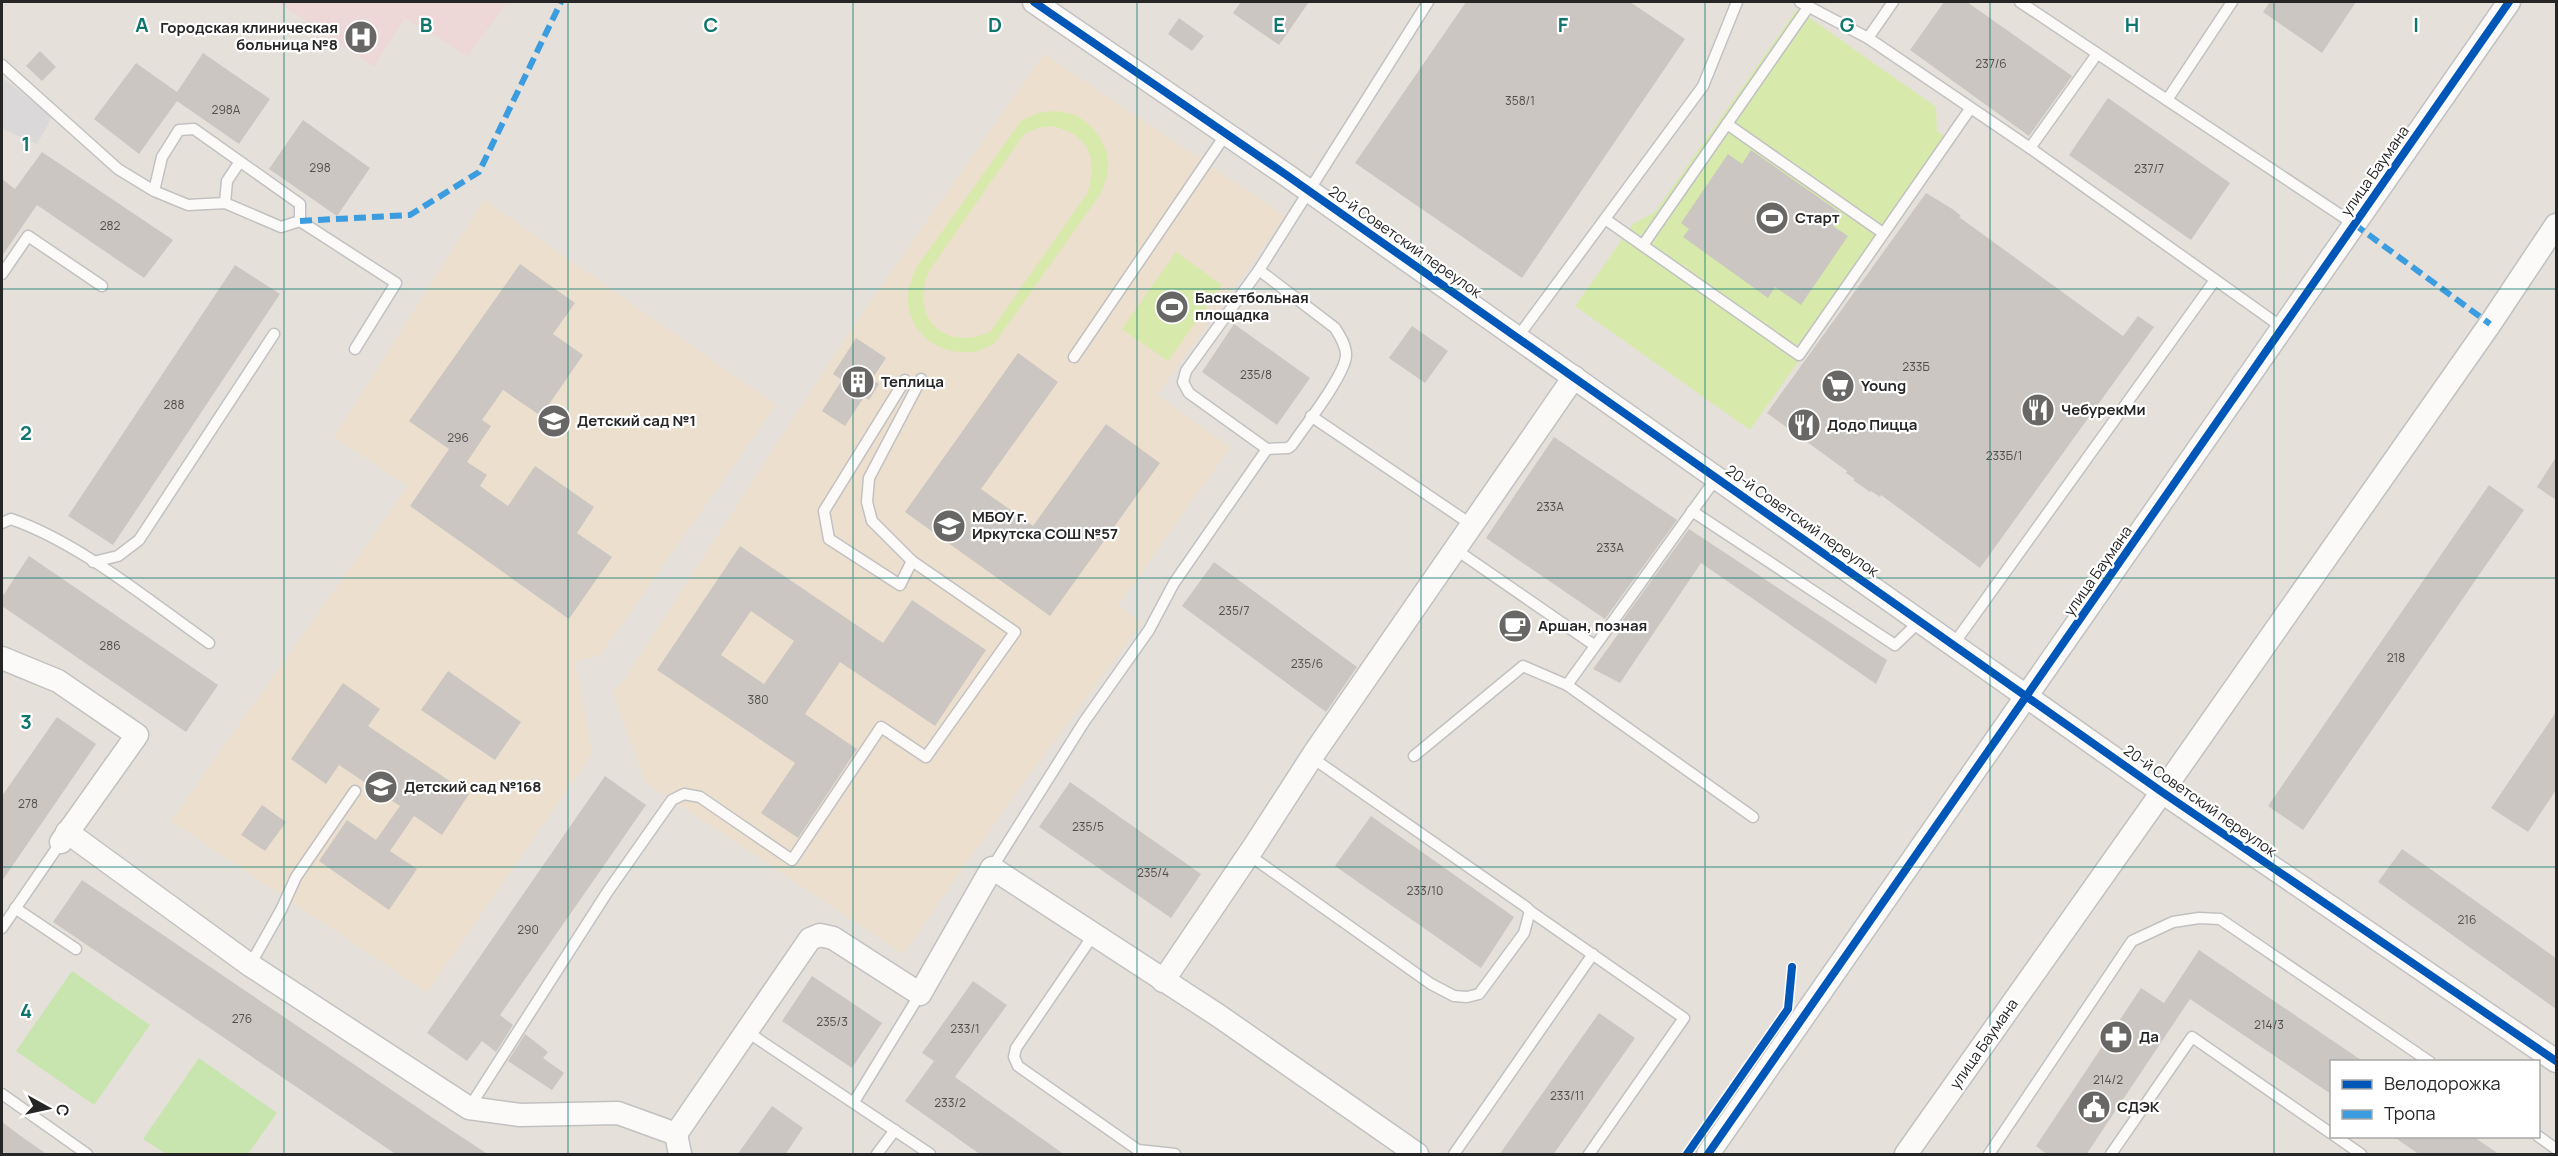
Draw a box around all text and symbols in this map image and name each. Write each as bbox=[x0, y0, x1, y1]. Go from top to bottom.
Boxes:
text: A bbox=[135, 11, 149, 38]
text: B bbox=[420, 11, 433, 38]
text: C bbox=[704, 11, 718, 38]
text: D bbox=[988, 11, 1002, 38]
text: E bbox=[1273, 11, 1285, 38]
text: F bbox=[1558, 11, 1569, 38]
text: G bbox=[1840, 11, 1855, 38]
text: H bbox=[2125, 11, 2139, 38]
text: I bbox=[2413, 11, 2419, 38]
place label: Городская клиническая больница №8 bbox=[160, 17, 338, 55]
hospital icon: Городская клиническая больница №8 bbox=[343, 19, 379, 55]
house number: 237/6 bbox=[1975, 55, 2007, 72]
house number: 358/1 bbox=[1505, 92, 1535, 109]
house number: 298А bbox=[212, 101, 241, 118]
street label: улица Баумана bbox=[2336, 121, 2414, 220]
text: 1 bbox=[22, 130, 30, 157]
house number: 298 bbox=[309, 159, 331, 176]
house number: 237/7 bbox=[2134, 160, 2164, 177]
street label: 20-й Советский переулок bbox=[1325, 181, 1486, 303]
sports icon: Старт bbox=[1754, 200, 1790, 236]
place label: Старт bbox=[1795, 207, 1840, 228]
house number: 282 bbox=[100, 217, 120, 234]
place label: Баскетбольная площадка bbox=[1195, 287, 1309, 325]
sports icon: Баскетбольная площадка bbox=[1154, 289, 1190, 325]
house number: 233Б bbox=[1902, 358, 1930, 375]
building icon: Теплица bbox=[840, 364, 876, 400]
house number: 235/8 bbox=[1240, 366, 1272, 383]
supermarket icon: Young bbox=[1820, 368, 1856, 404]
place label: Теплица bbox=[881, 371, 944, 392]
place label: Young bbox=[1861, 375, 1906, 396]
restaurant icon: ЧебурекМи bbox=[2020, 392, 2056, 428]
house number: 288 bbox=[164, 396, 184, 413]
place label: ЧебурекМи bbox=[2061, 399, 2146, 420]
school or university icon: Детский сад №1 bbox=[536, 403, 572, 439]
restaurant icon: Додо Пицца bbox=[1786, 407, 1822, 443]
place label: Детский сад №1 bbox=[577, 410, 696, 431]
place label: Додо Пицца bbox=[1827, 414, 1918, 435]
text: 2 bbox=[20, 419, 32, 446]
house number: 296 bbox=[447, 429, 469, 446]
house number: 233Б/1 bbox=[1986, 447, 2022, 464]
street label: 20-й Советский переулок bbox=[1722, 460, 1883, 582]
house number: 233А bbox=[1536, 498, 1564, 515]
place label: МБОУ г. Иркутска СОШ №57 bbox=[972, 506, 1118, 544]
school or university icon: МБОУ г. Иркутска СОШ №57 bbox=[931, 508, 967, 544]
street label: улица Баумана bbox=[2059, 521, 2137, 620]
house number: 233А bbox=[1596, 539, 1624, 556]
house number: 235/7 bbox=[1218, 602, 1250, 619]
cafe icon: Аршан, позная bbox=[1497, 608, 1533, 644]
place label: Аршан, позная bbox=[1538, 615, 1647, 636]
house number: 286 bbox=[99, 637, 121, 654]
house number: 218 bbox=[2387, 649, 2405, 666]
house number: 235/6 bbox=[1291, 655, 1323, 672]
house number: 380 bbox=[748, 691, 768, 708]
text: 3 bbox=[20, 708, 32, 735]
street label: 20-й Советский переулок bbox=[2120, 740, 2281, 862]
school or university icon: Детский сад №168 bbox=[363, 769, 399, 805]
place label: Детский сад №168 bbox=[404, 776, 542, 797]
house number: 278 bbox=[18, 795, 38, 812]
house number: 235/5 bbox=[1072, 818, 1104, 835]
house number: 235/4 bbox=[1137, 864, 1169, 881]
house number: 233/10 bbox=[1407, 882, 1443, 899]
house number: 216 bbox=[2458, 911, 2476, 928]
house number: 290 bbox=[517, 921, 539, 938]
street label: улица Баумана bbox=[1945, 994, 2023, 1093]
text: 4 bbox=[20, 997, 32, 1024]
house number: 276 bbox=[232, 1010, 252, 1027]
house number: 235/3 bbox=[816, 1013, 848, 1030]
house number: 214/3 bbox=[2254, 1016, 2284, 1033]
pharmacy icon: Да bbox=[2098, 1019, 2134, 1055]
house number: 233/1 bbox=[950, 1020, 980, 1037]
place label: Да bbox=[2139, 1026, 2159, 1047]
legend bbox=[2330, 1060, 2540, 1138]
house number: 214/2 bbox=[2093, 1071, 2123, 1088]
text: Велодорожка bbox=[2384, 1071, 2501, 1095]
north arrow bbox=[18, 1078, 78, 1138]
house number: 233/11 bbox=[1550, 1087, 1584, 1104]
public building icon: СДЭК bbox=[2076, 1089, 2112, 1125]
house number: 233/2 bbox=[934, 1094, 966, 1111]
place label: СДЭК bbox=[2117, 1096, 2160, 1117]
text: Тропа bbox=[2384, 1101, 2435, 1125]
text: С bbox=[51, 1103, 75, 1118]

